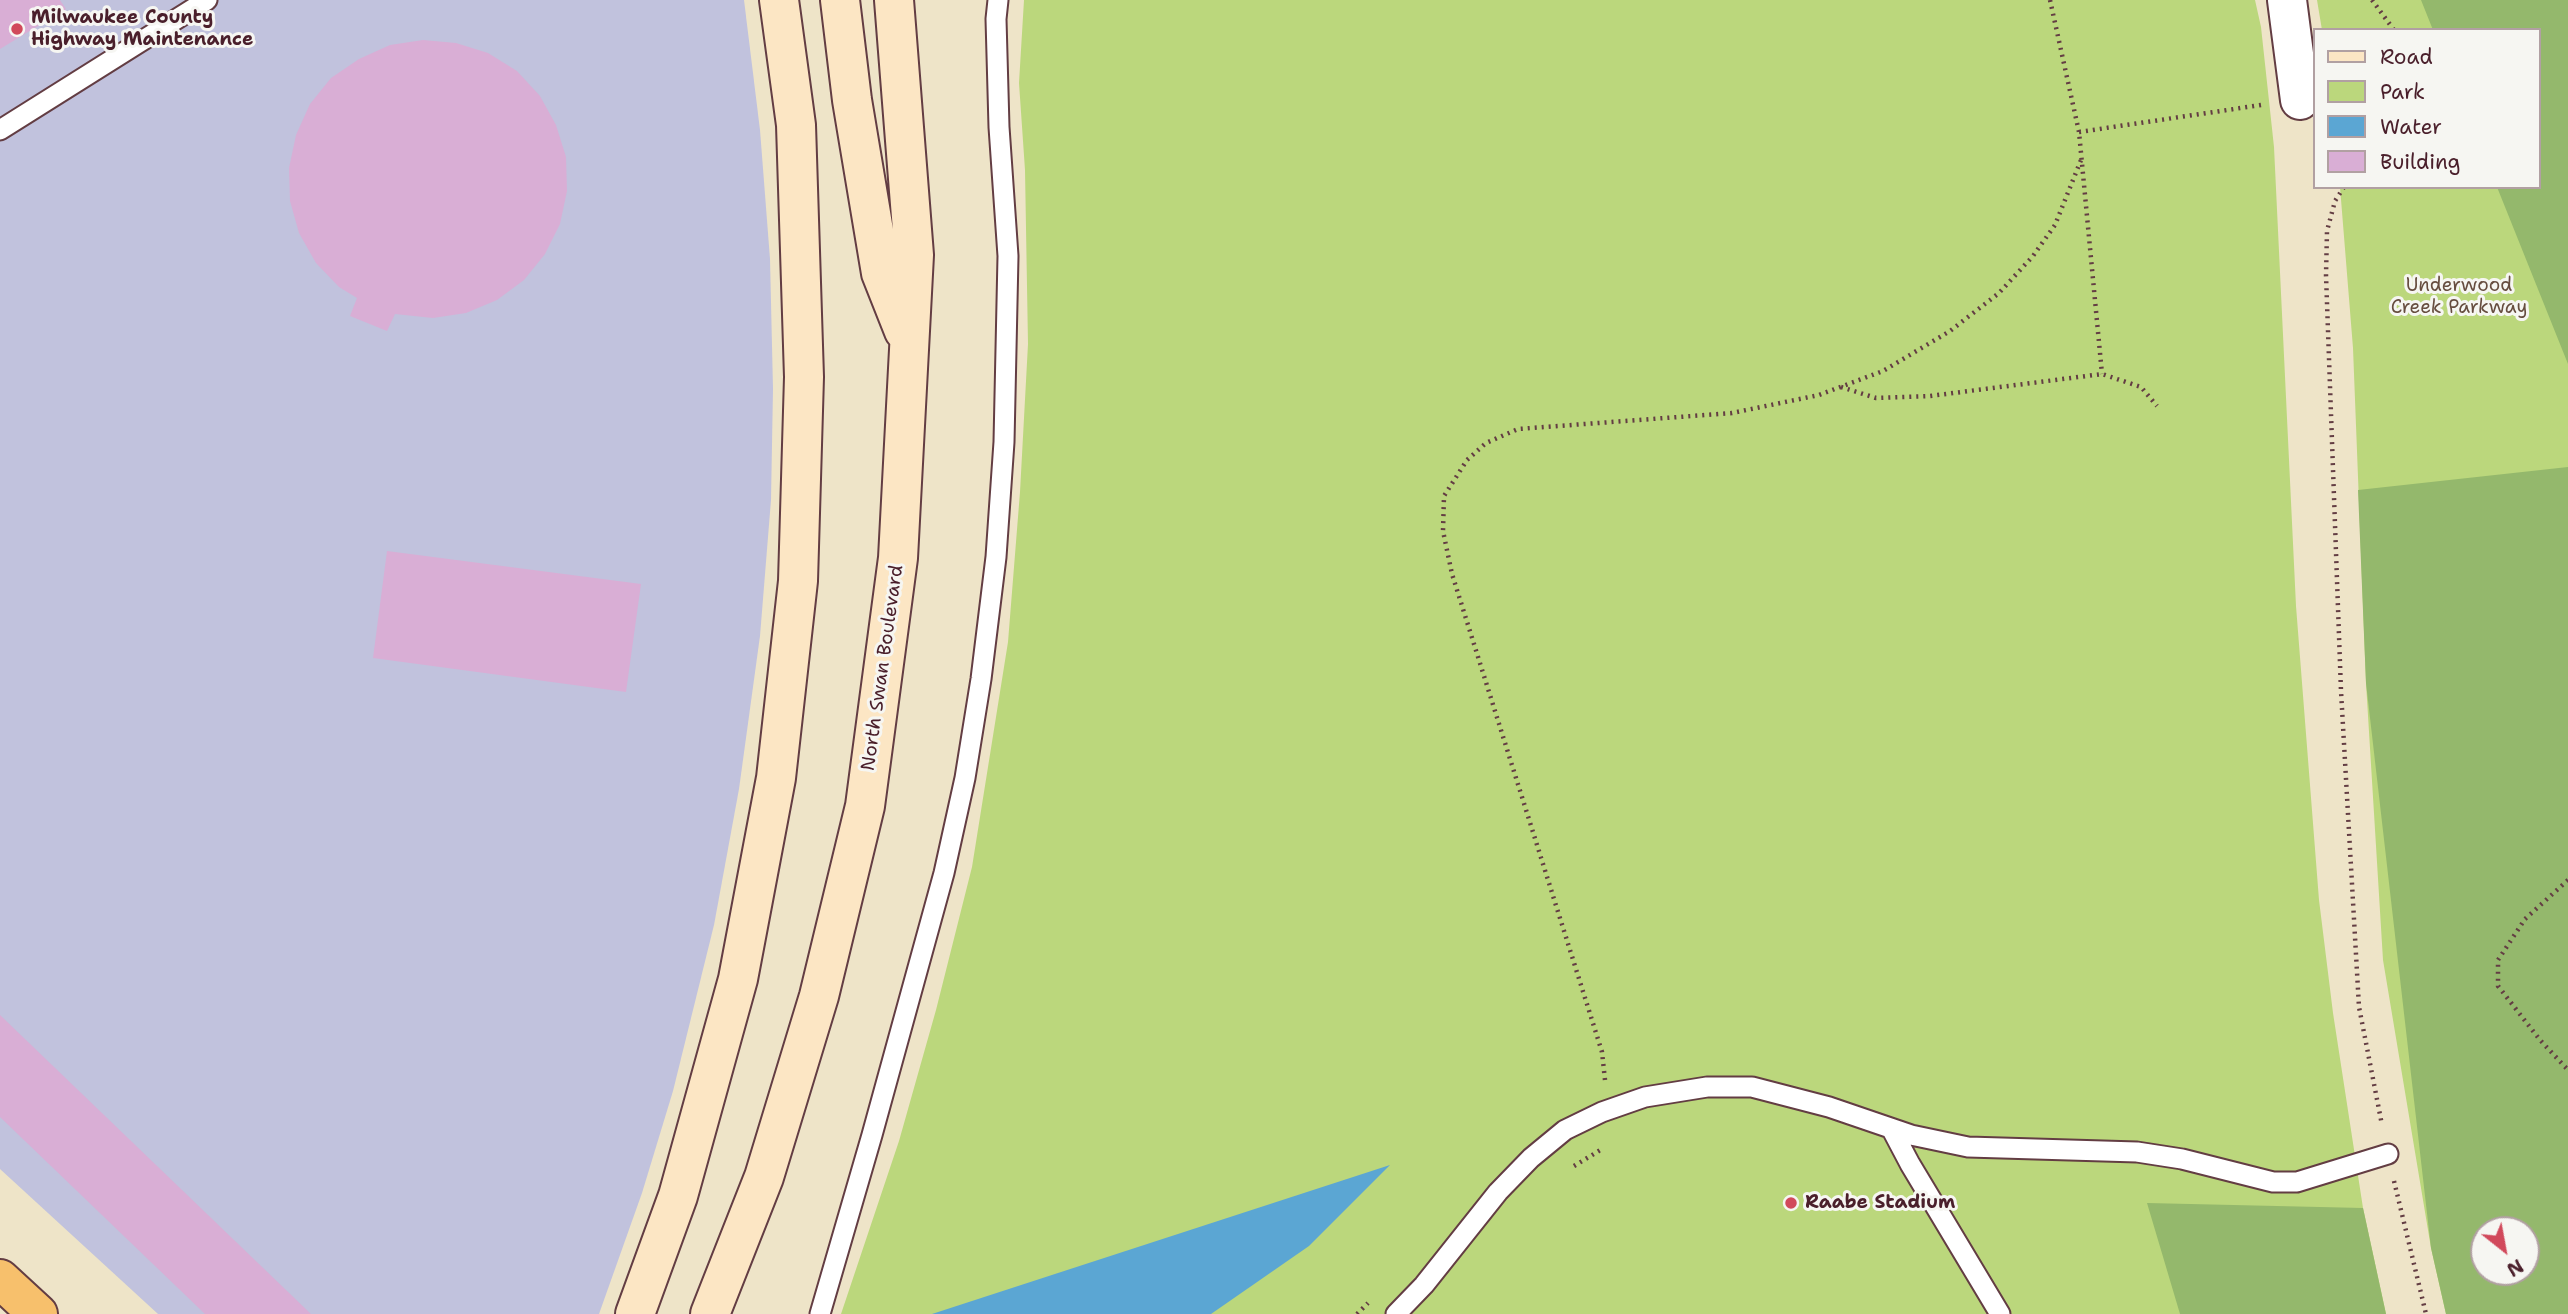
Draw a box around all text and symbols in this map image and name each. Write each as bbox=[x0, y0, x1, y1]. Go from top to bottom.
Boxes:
place label: Milwaukee County Highway Maintenance bbox=[31, 7, 253, 51]
marker: Milwaukee County Highway Maintenance bbox=[9, 21, 25, 37]
legend bbox=[2312, 28, 2540, 189]
text: Road bbox=[2380, 43, 2433, 71]
text: Park bbox=[2380, 78, 2425, 106]
text: Water bbox=[2380, 113, 2442, 141]
text: Building bbox=[2380, 148, 2460, 176]
park label: Underwood Creek Parkway bbox=[2391, 275, 2527, 319]
street label: North Swan Boulevard bbox=[857, 564, 909, 772]
place label: Raabe Stadium bbox=[1805, 1192, 1955, 1214]
marker: Raabe Stadium bbox=[1783, 1195, 1799, 1211]
north arrow bbox=[2470, 1216, 2540, 1286]
text: N bbox=[2502, 1253, 2528, 1282]

